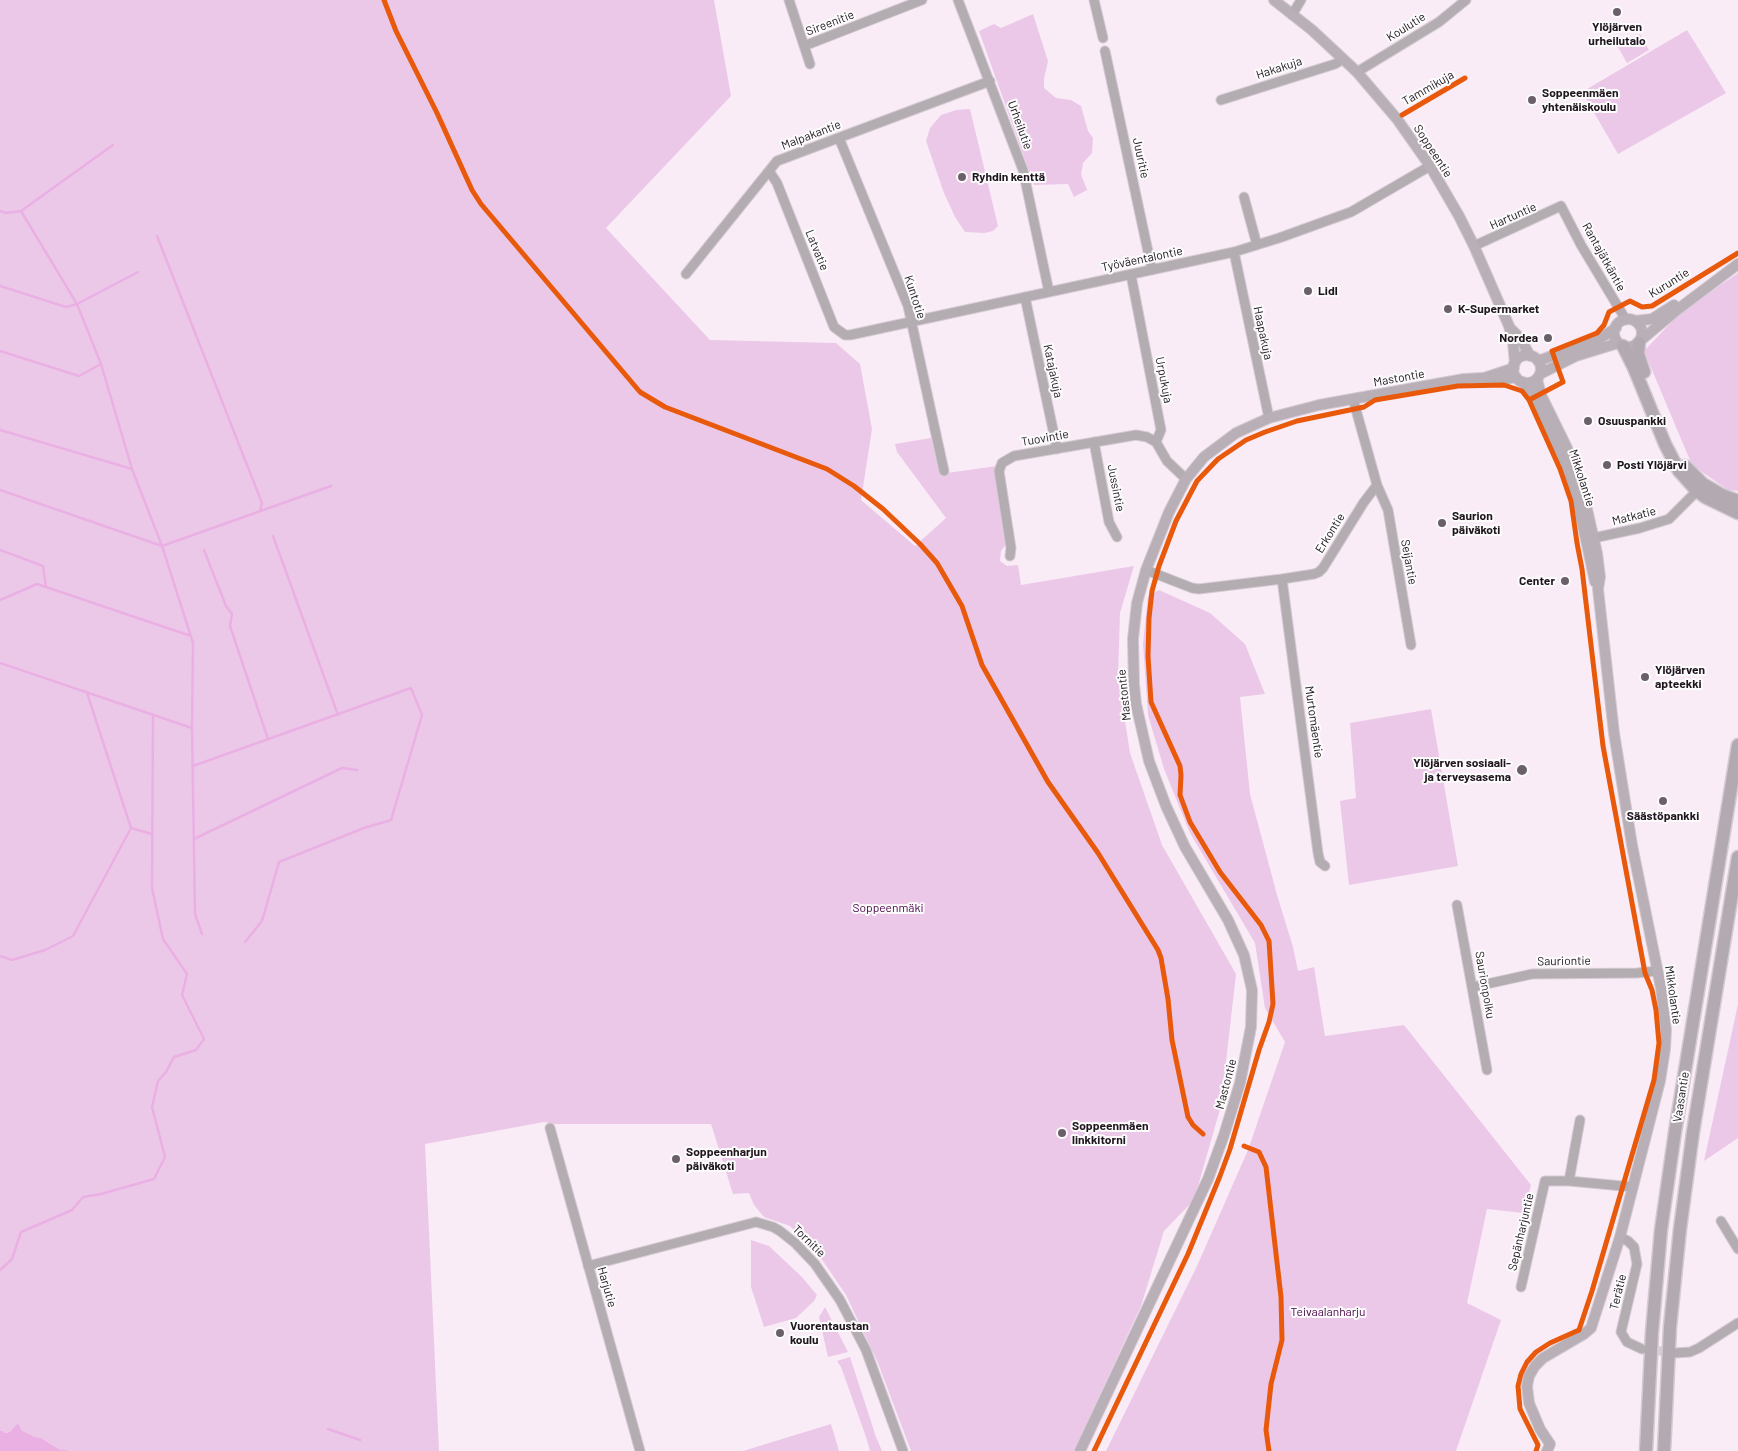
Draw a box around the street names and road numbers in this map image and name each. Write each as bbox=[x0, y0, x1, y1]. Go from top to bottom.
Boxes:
street label: Sireenitie bbox=[804, 7, 856, 39]
street label: Koulutie bbox=[1384, 9, 1428, 45]
street label: Hakakuja bbox=[1254, 54, 1304, 82]
street label: Tammikuja bbox=[1400, 67, 1456, 109]
street label: Urheilutie bbox=[1005, 99, 1035, 151]
street label: Malpakantie bbox=[779, 117, 843, 153]
street label: Soppeentie bbox=[1411, 122, 1455, 180]
street label: Juuritie bbox=[1130, 136, 1152, 180]
street label: Hartuntie bbox=[1487, 199, 1539, 233]
street label: Rantajätkäntie bbox=[1579, 220, 1629, 294]
street label: Latvatie bbox=[802, 227, 832, 273]
street label: Työväentalontie bbox=[1100, 243, 1184, 275]
street label: Kuruntie bbox=[1646, 265, 1692, 301]
street label: Kuntotie bbox=[901, 274, 929, 320]
street label: Haapakuja bbox=[1250, 305, 1276, 361]
street label: Katajakuja bbox=[1040, 343, 1066, 399]
street label: Urpukuja bbox=[1152, 356, 1176, 404]
street label: Mastontie bbox=[1372, 366, 1426, 390]
street label: Tuovintie bbox=[1020, 427, 1070, 449]
street label: Mikkolantie bbox=[1566, 448, 1598, 508]
street label: Jussintie bbox=[1104, 463, 1128, 513]
street label: Matkatie bbox=[1611, 504, 1657, 528]
street label: Erkontie bbox=[1312, 510, 1348, 556]
street label: Seijantie bbox=[1398, 538, 1420, 586]
street label: Mastontie bbox=[1114, 669, 1134, 721]
street label: Murtomäentie bbox=[1302, 685, 1326, 759]
street label: Saurionpolku bbox=[1472, 950, 1498, 1020]
street label: Sauriontie bbox=[1537, 953, 1591, 969]
street label: Mikkolantie bbox=[1662, 965, 1684, 1025]
street label: Mastontie bbox=[1212, 1057, 1240, 1111]
street label: Vaasantie bbox=[1670, 1071, 1692, 1123]
street label: Sepänharjuntie bbox=[1505, 1192, 1537, 1272]
street label: Tornitie bbox=[790, 1222, 828, 1260]
street label: Harjutie bbox=[594, 1265, 620, 1309]
street label: Terätie bbox=[1607, 1272, 1629, 1312]

